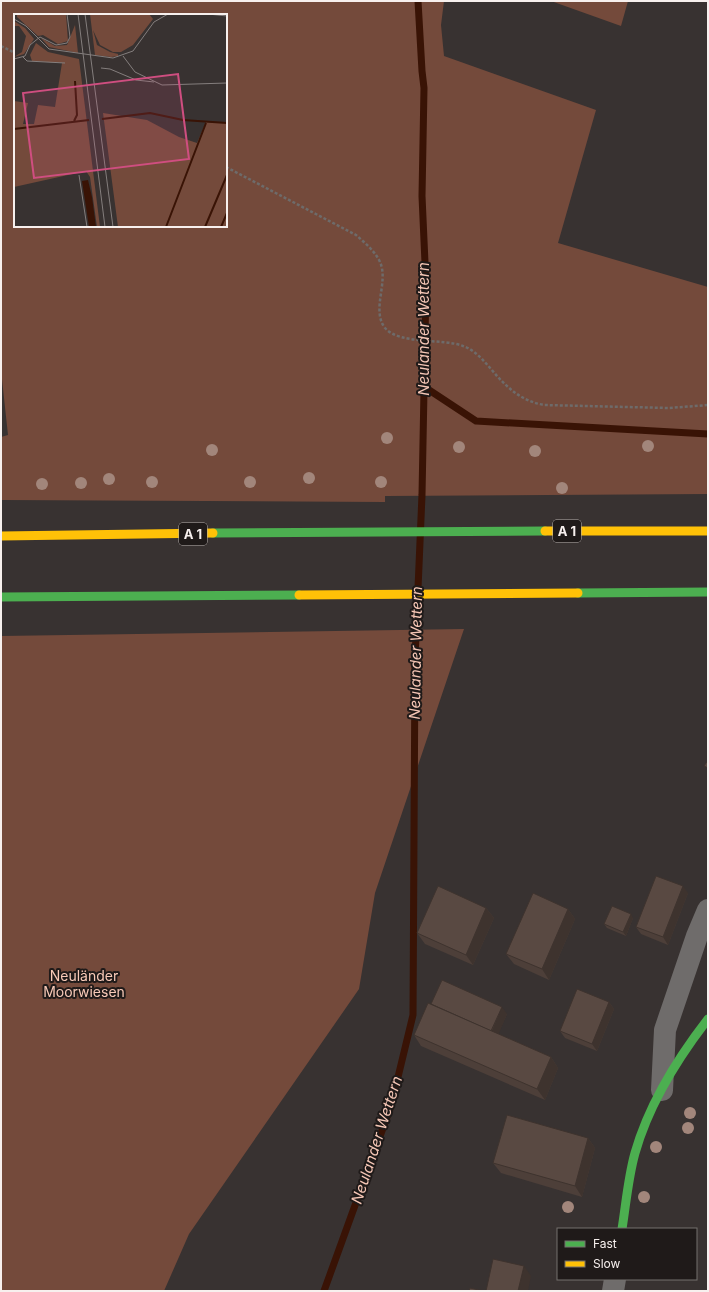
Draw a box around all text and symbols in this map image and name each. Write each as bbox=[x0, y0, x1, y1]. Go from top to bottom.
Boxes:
inset map bbox=[14, 14, 227, 227]
water label: Neulander Wettern bbox=[414, 262, 433, 396]
road number: A 1 bbox=[553, 520, 581, 542]
road number: A 1 bbox=[179, 523, 207, 545]
water label: Neulander Wettern bbox=[405, 586, 426, 720]
park label: Neuländer Moorwiesen bbox=[43, 967, 125, 1000]
water label: Neulander Wettern bbox=[347, 1073, 406, 1206]
legend bbox=[557, 1228, 697, 1280]
text: Fast bbox=[593, 1236, 617, 1251]
text: Slow bbox=[593, 1256, 621, 1271]

